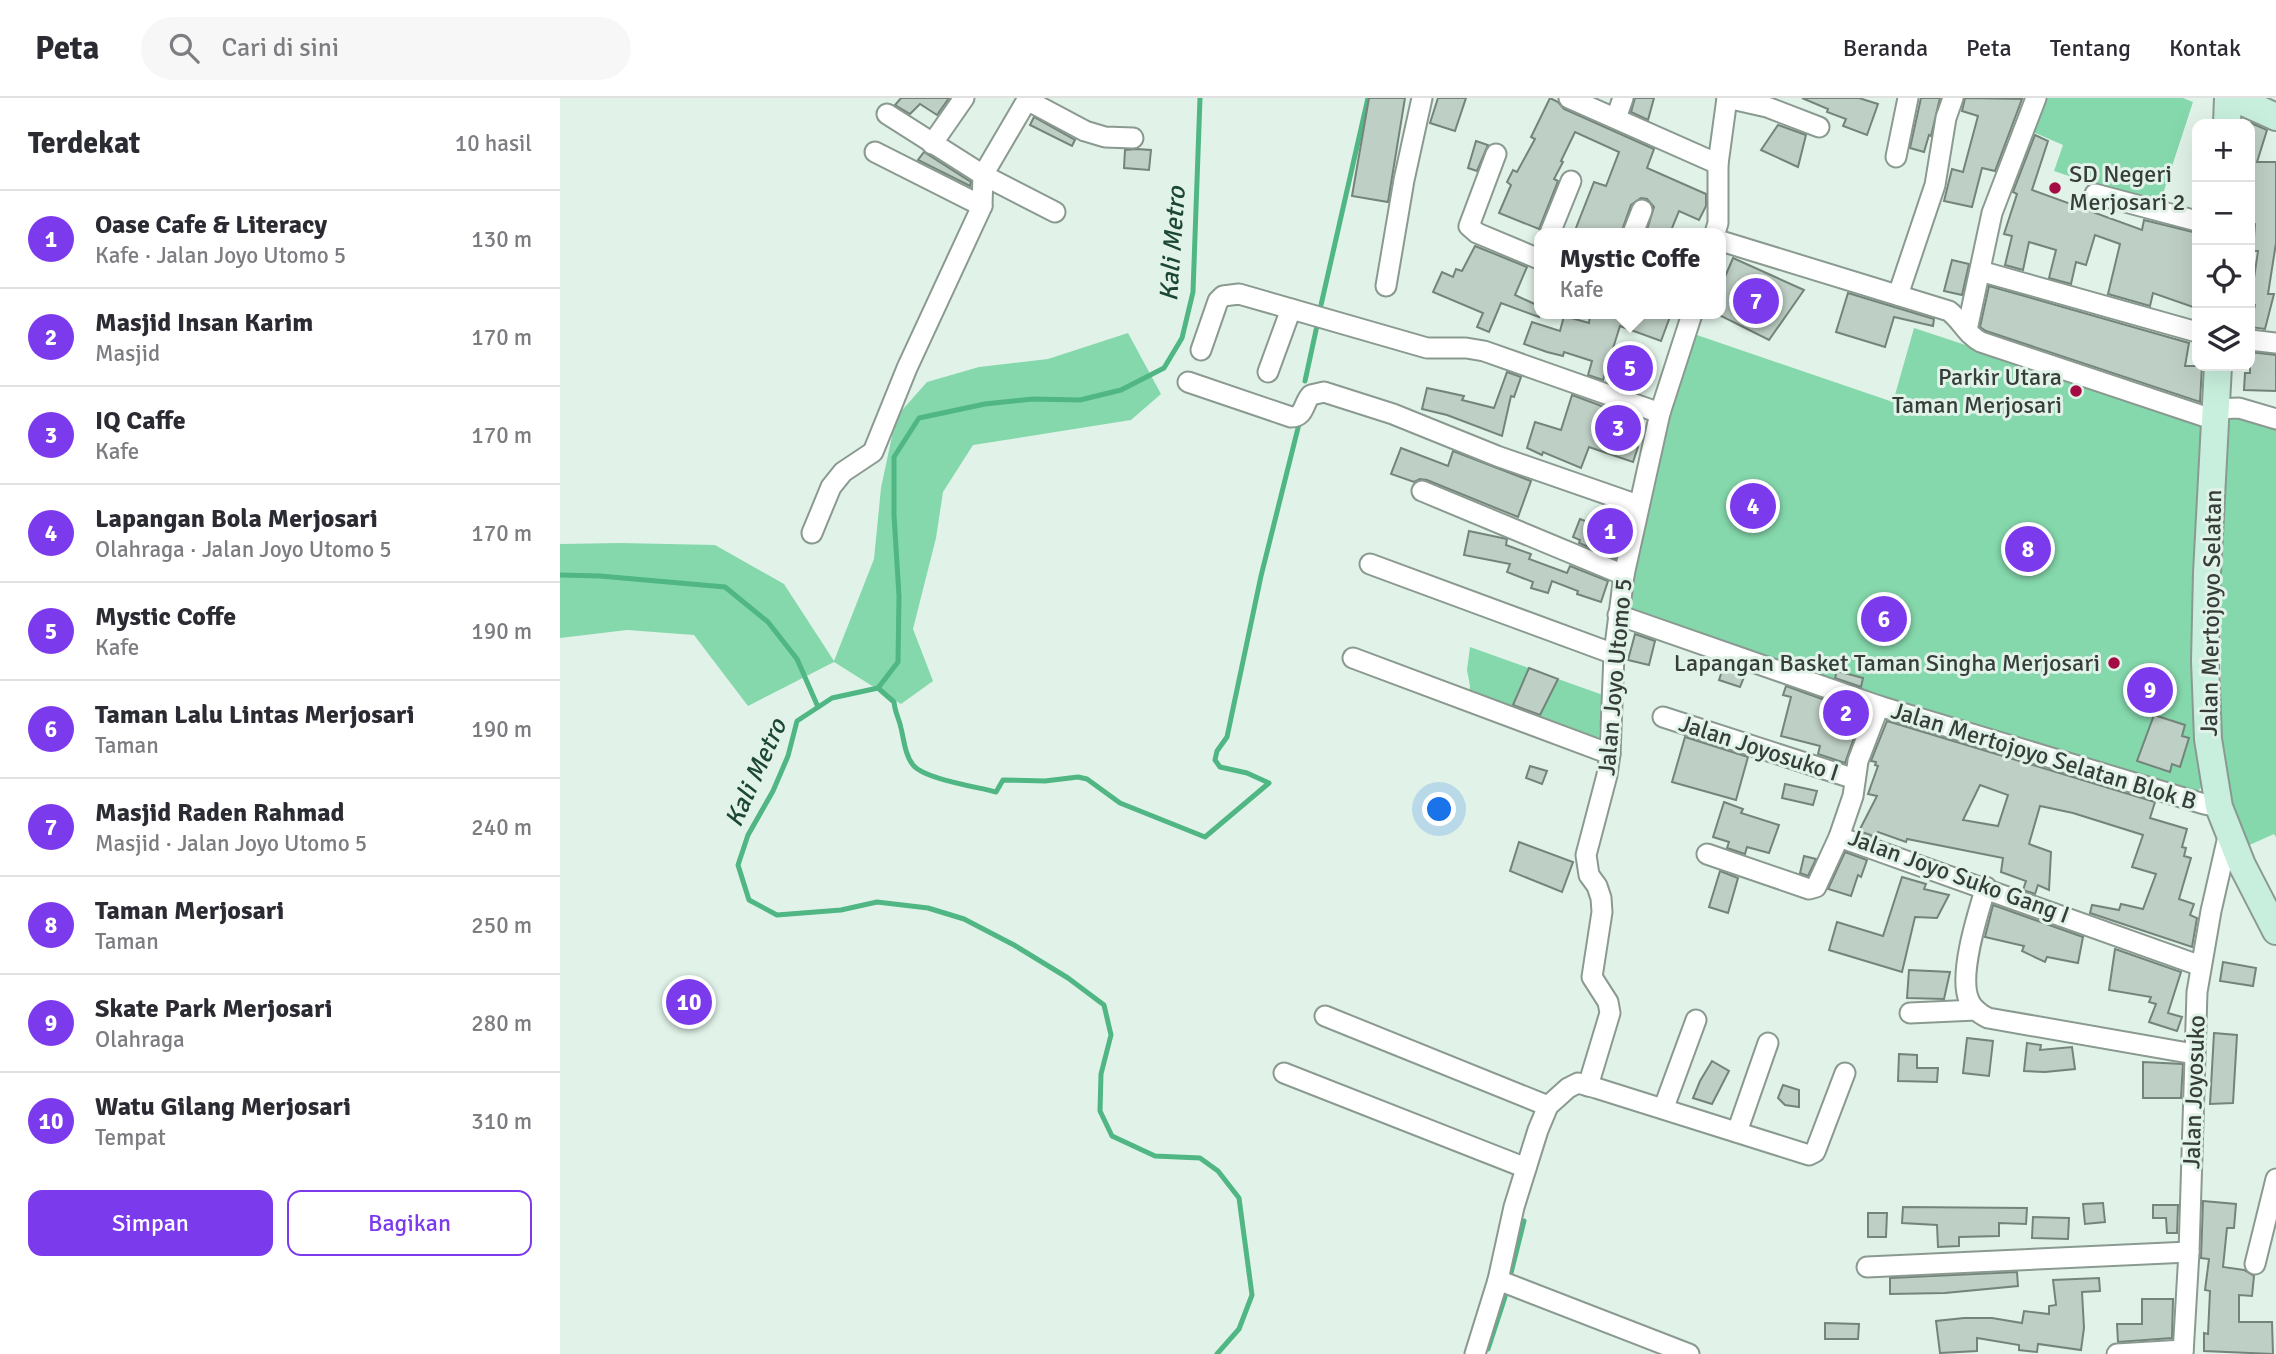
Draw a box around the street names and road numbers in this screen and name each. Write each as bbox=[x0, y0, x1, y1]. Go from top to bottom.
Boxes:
street label: Jalan Mertojoyo Selatan bbox=[2194, 489, 2228, 737]
street label: Jalan Joyo Utomo 5 bbox=[1591, 577, 1639, 777]
street label: Jalan Mertojoyo Selatan Blok B bbox=[1888, 695, 2200, 817]
street label: Jalan Joyosuko I bbox=[1675, 708, 1843, 788]
street label: Jalan Joyo Suko Gang I bbox=[1844, 822, 2074, 930]
street label: Jalan Joyosuko bbox=[2176, 1015, 2212, 1169]

